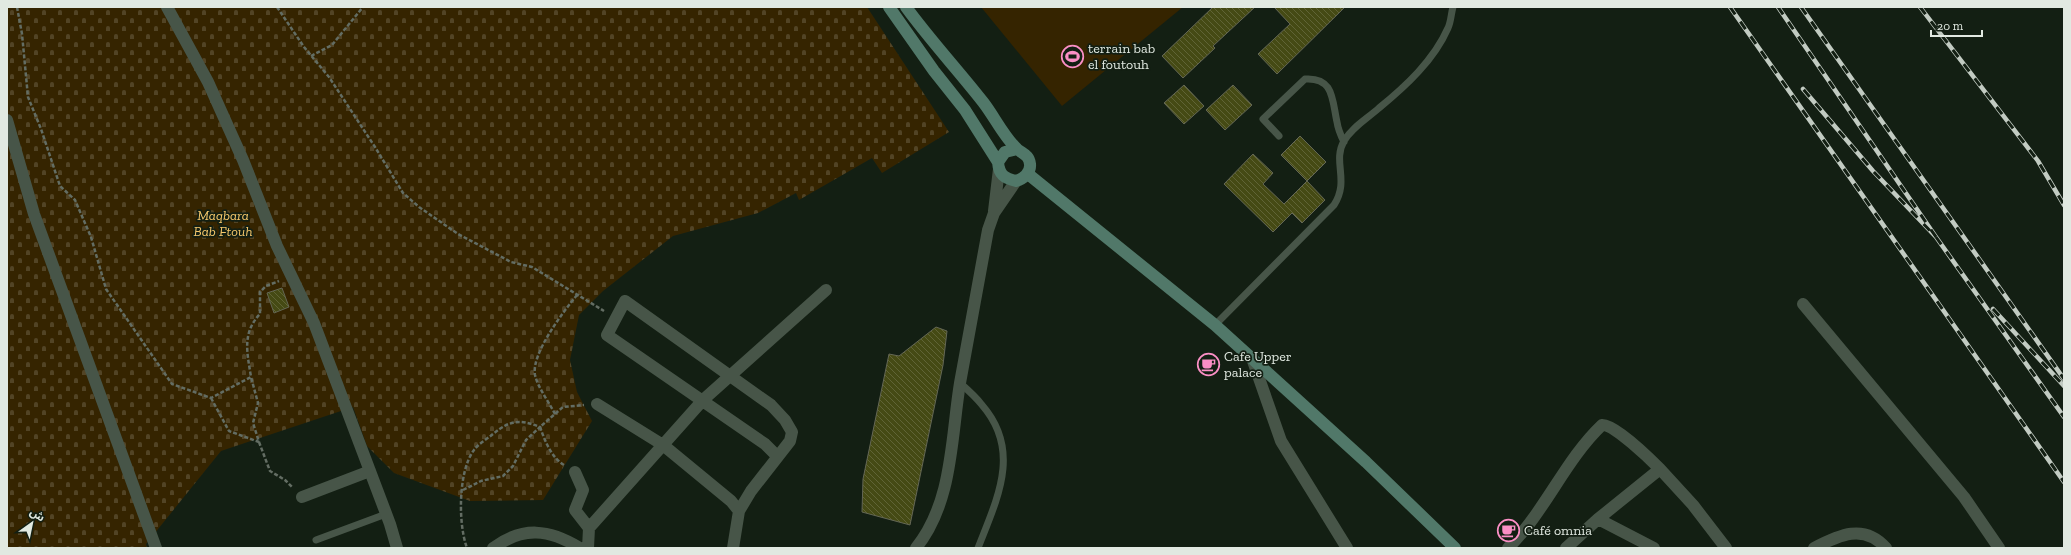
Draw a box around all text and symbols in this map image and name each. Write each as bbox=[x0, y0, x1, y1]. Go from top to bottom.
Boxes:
scale bar bbox=[1931, 12, 1982, 38]
text: 20 m bbox=[1937, 19, 1964, 33]
place label: terrain bab el foutouh bbox=[1088, 40, 1155, 73]
sports icon: terrain bab el foutouh bbox=[1059, 43, 1085, 69]
park label: Maqbara Bab Ftouh bbox=[194, 207, 252, 240]
place label: Cafe Upper palace bbox=[1224, 348, 1292, 381]
cafe icon: Cafe Upper palace bbox=[1196, 351, 1222, 377]
north arrow bbox=[12, 503, 52, 543]
text: ش bbox=[27, 505, 47, 525]
cafe icon: Café omnia bbox=[1495, 517, 1521, 543]
place label: Café omnia bbox=[1524, 522, 1592, 539]

